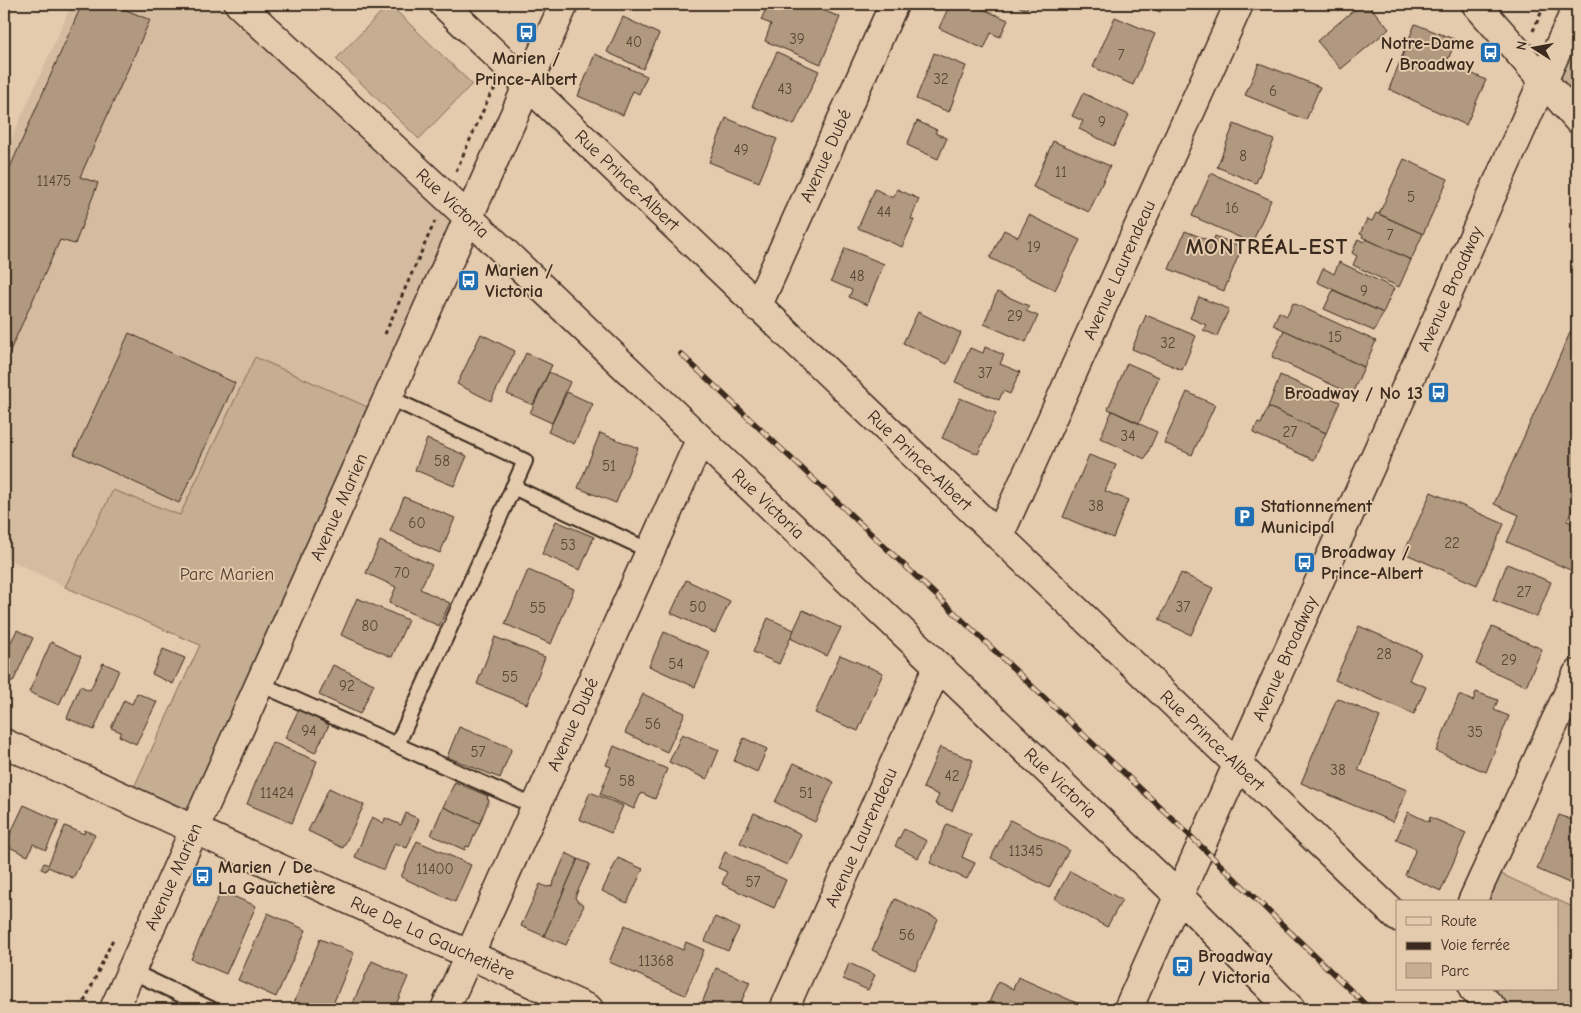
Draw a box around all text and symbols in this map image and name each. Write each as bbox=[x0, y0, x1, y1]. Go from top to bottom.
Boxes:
bus stop icon: Marien / Prince-Albert bbox=[514, 21, 538, 45]
north arrow bbox=[1508, 22, 1558, 72]
house number: 39 bbox=[789, 30, 805, 48]
house number: 40 bbox=[626, 33, 642, 51]
place label: Notre-Dame / Broadway bbox=[1381, 33, 1475, 75]
text: N bbox=[1513, 40, 1531, 52]
bus stop icon: Notre-Dame / Broadway bbox=[1478, 41, 1502, 65]
house number: 7 bbox=[1117, 46, 1125, 64]
place label: Marien / Prince-Albert bbox=[475, 48, 578, 90]
house number: 32 bbox=[933, 70, 949, 88]
house number: 43 bbox=[778, 80, 792, 98]
house number: 6 bbox=[1269, 82, 1277, 100]
street label: Avenue Dubé bbox=[796, 106, 856, 206]
house number: 9 bbox=[1098, 113, 1106, 131]
street label: Rue Prince-Albert bbox=[570, 126, 684, 236]
house number: 49 bbox=[733, 141, 749, 159]
house number: 8 bbox=[1239, 147, 1247, 165]
house number: 11 bbox=[1055, 163, 1067, 181]
street label: Rue Victoria bbox=[412, 164, 493, 242]
house number: 11475 bbox=[37, 172, 71, 190]
house number: 5 bbox=[1407, 188, 1415, 206]
street label: Avenue Laurendeau bbox=[1079, 197, 1160, 343]
house number: 16 bbox=[1225, 199, 1239, 217]
house number: 44 bbox=[877, 203, 891, 221]
street label: Avenue Broadway bbox=[1413, 222, 1488, 355]
house number: 7 bbox=[1386, 226, 1394, 244]
district label: MONTRÉAL-EST bbox=[1186, 234, 1348, 260]
house number: 19 bbox=[1027, 238, 1041, 256]
place label: Marien / Victoria bbox=[485, 260, 553, 302]
house number: 48 bbox=[850, 267, 865, 285]
bus stop icon: Marien / Victoria bbox=[457, 268, 481, 292]
house number: 9 bbox=[1360, 282, 1368, 300]
house number: 29 bbox=[1007, 307, 1023, 325]
house number: 15 bbox=[1328, 328, 1342, 346]
house number: 32 bbox=[1160, 334, 1176, 352]
house number: 37 bbox=[978, 364, 992, 382]
bus stop icon: Broadway / No 13 bbox=[1427, 381, 1451, 405]
place label: Broadway / No 13 bbox=[1285, 383, 1423, 404]
street label: Rue Prince-Albert bbox=[863, 406, 977, 516]
house number: 27 bbox=[1283, 423, 1297, 441]
house number: 34 bbox=[1121, 427, 1135, 445]
street label: Avenue Marien bbox=[306, 450, 372, 564]
house number: 58 bbox=[434, 452, 450, 470]
house number: 51 bbox=[602, 457, 616, 475]
street label: Rue Victoria bbox=[727, 465, 809, 544]
place label: Stationnement Municipal bbox=[1261, 496, 1373, 538]
house number: 38 bbox=[1088, 497, 1104, 515]
parking icon: Stationnement Municipal bbox=[1233, 504, 1257, 528]
house number: 60 bbox=[408, 514, 426, 532]
house number: 22 bbox=[1444, 534, 1460, 552]
house number: 53 bbox=[560, 536, 576, 554]
place label: Broadway / Prince-Albert bbox=[1321, 542, 1424, 584]
bus stop icon: Broadway / Prince-Albert bbox=[1293, 550, 1317, 574]
park label: Parc Marien bbox=[180, 564, 274, 585]
house number: 70 bbox=[394, 564, 410, 582]
house number: 27 bbox=[1517, 583, 1531, 601]
street label: Avenue Broadway bbox=[1248, 592, 1323, 725]
house number: 50 bbox=[689, 598, 707, 616]
house number: 37 bbox=[1176, 598, 1190, 616]
house number: 55 bbox=[530, 599, 546, 617]
house number: 80 bbox=[362, 617, 378, 635]
house number: 28 bbox=[1376, 645, 1392, 663]
house number: 29 bbox=[1501, 651, 1517, 669]
house number: 54 bbox=[668, 655, 684, 673]
house number: 55 bbox=[502, 668, 518, 686]
street label: Avenue Dubé bbox=[543, 675, 603, 774]
house number: 92 bbox=[339, 677, 355, 695]
street label: Rue Prince-Albert bbox=[1155, 686, 1269, 796]
house number: 56 bbox=[645, 715, 661, 733]
house number: 94 bbox=[301, 722, 317, 740]
house number: 35 bbox=[1467, 723, 1483, 741]
house number: 57 bbox=[470, 743, 486, 761]
street label: Rue Victoria bbox=[1020, 744, 1101, 823]
house number: 38 bbox=[1330, 761, 1346, 779]
street label: Avenue Laurendeau bbox=[821, 765, 902, 911]
house number: 42 bbox=[944, 767, 960, 785]
house number: 58 bbox=[619, 772, 635, 790]
house number: 11424 bbox=[260, 784, 294, 802]
house number: 51 bbox=[799, 784, 813, 802]
street label: Avenue Marien bbox=[141, 820, 207, 934]
house number: 11345 bbox=[1009, 842, 1043, 860]
place label: Marien / De La Gauchetière bbox=[218, 857, 336, 899]
house number: 11400 bbox=[416, 860, 454, 878]
bus stop icon: Marien / De La Gauchetière bbox=[190, 865, 214, 889]
house number: 57 bbox=[745, 873, 761, 891]
street label: Rue De La Gauchetière bbox=[347, 892, 518, 985]
legend bbox=[1396, 900, 1558, 990]
text: Route bbox=[1441, 912, 1477, 930]
house number: 56 bbox=[899, 926, 915, 944]
text: Voie ferrée bbox=[1441, 936, 1510, 954]
place label: Broadway / Victoria bbox=[1198, 946, 1273, 988]
house number: 11368 bbox=[638, 952, 674, 970]
bus stop icon: Broadway / Victoria bbox=[1170, 954, 1194, 978]
text: Parc bbox=[1441, 962, 1469, 980]

